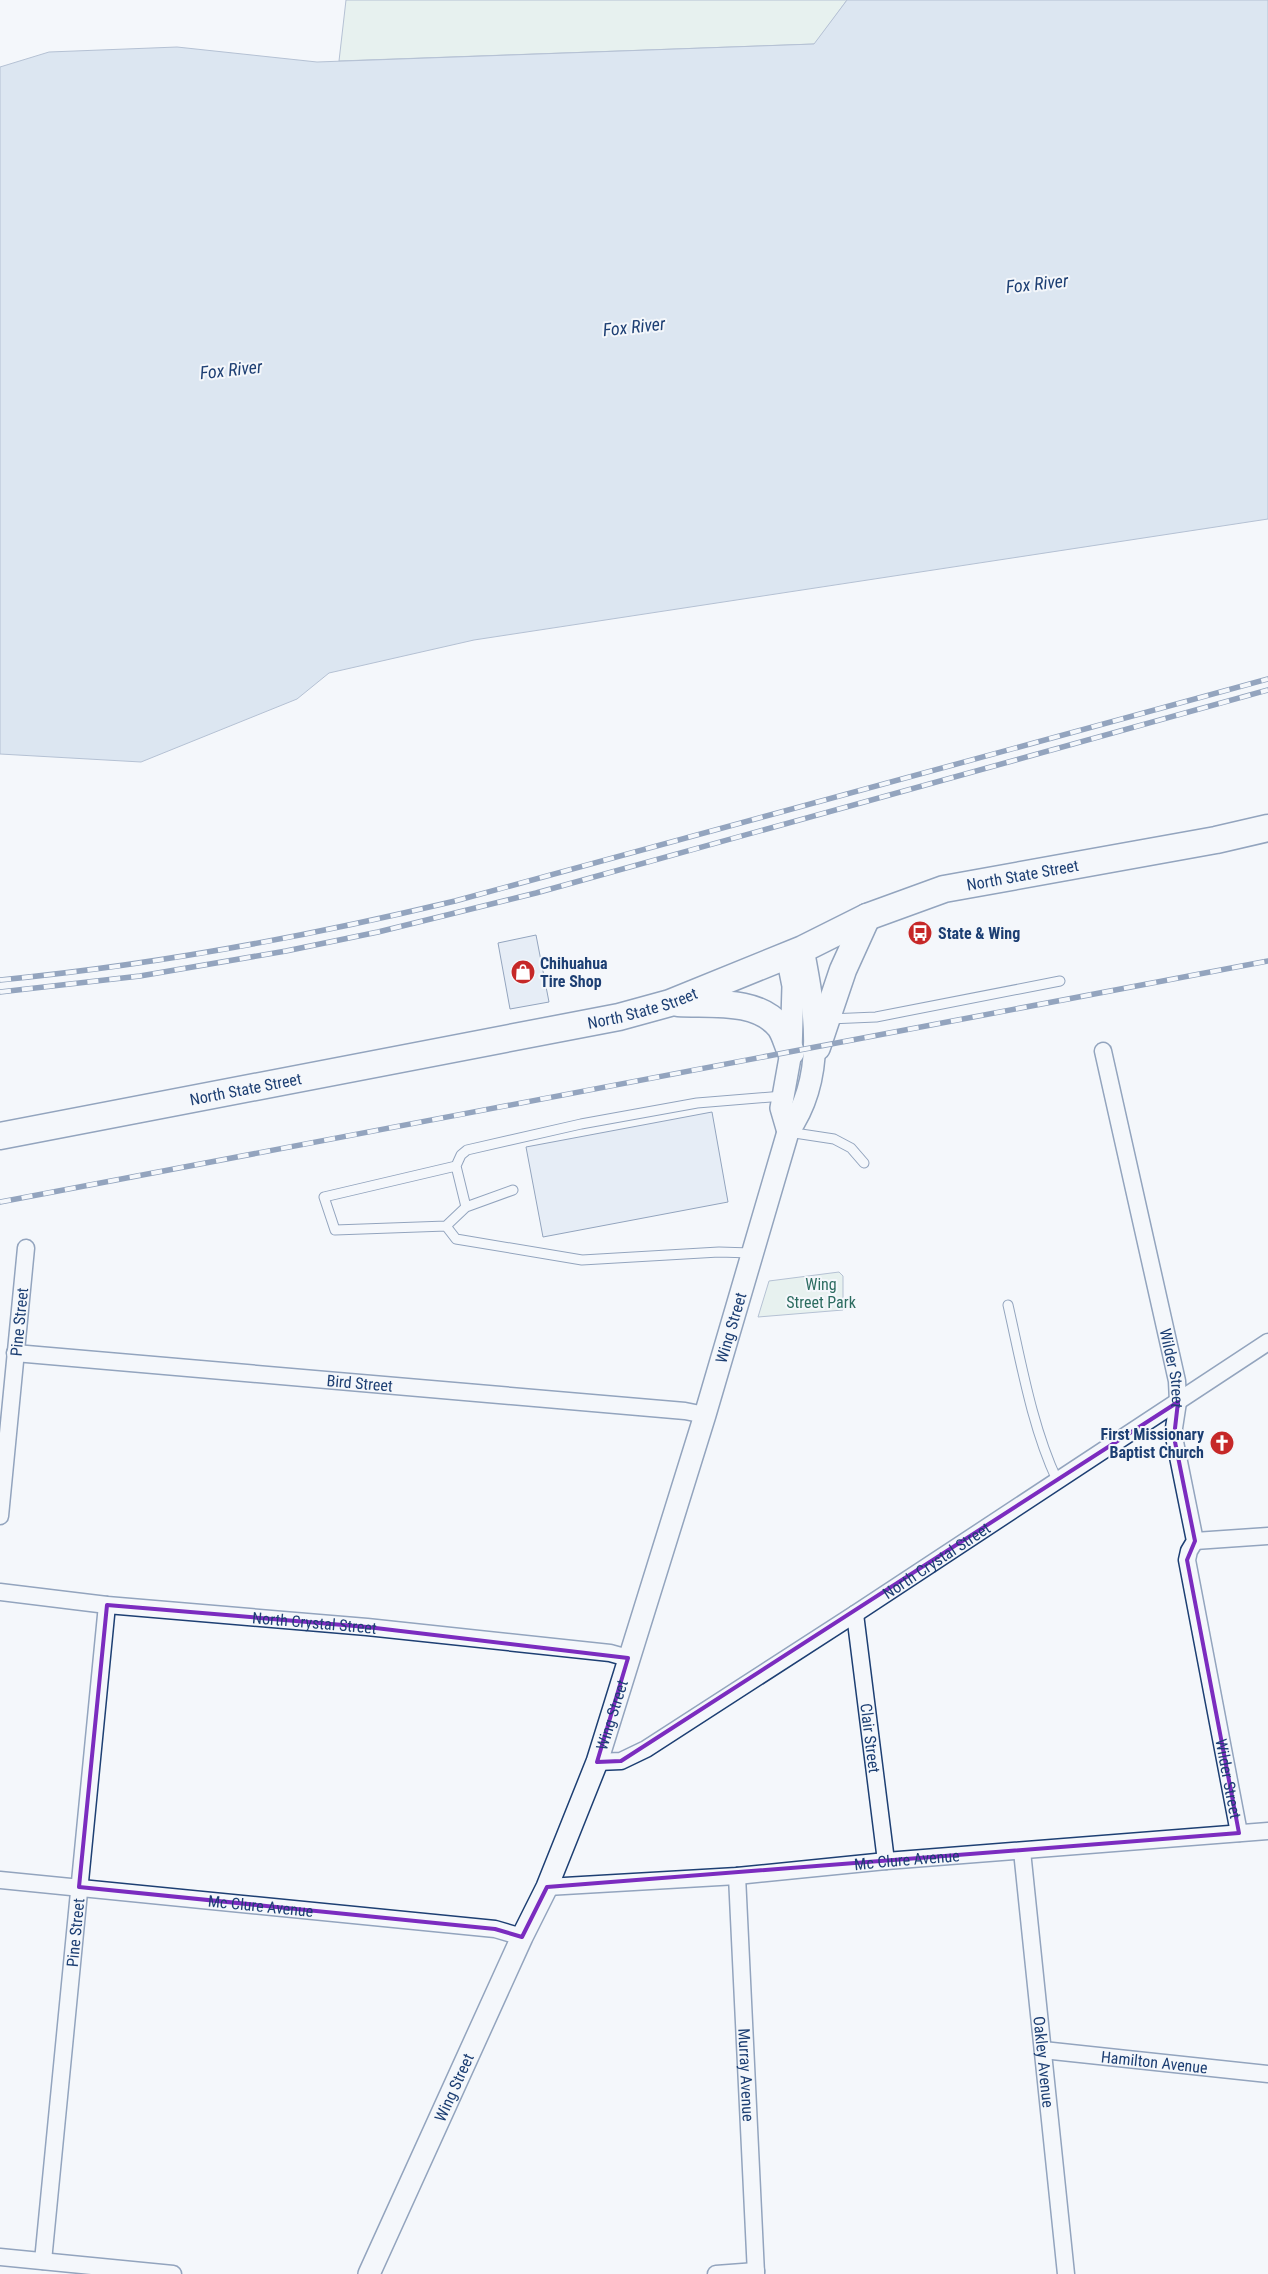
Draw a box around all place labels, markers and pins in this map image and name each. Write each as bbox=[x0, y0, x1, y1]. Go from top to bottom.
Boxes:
bus stop icon: State & Wing bbox=[907, 920, 933, 946]
place label: State & Wing bbox=[938, 924, 1020, 943]
place label: Chihuahua Tire Shop bbox=[540, 954, 608, 991]
shop icon: Chihuahua Tire Shop bbox=[510, 959, 536, 985]
place label: First Missionary Baptist Church bbox=[1101, 1425, 1204, 1462]
church icon: First Missionary Baptist Church bbox=[1209, 1430, 1235, 1456]

